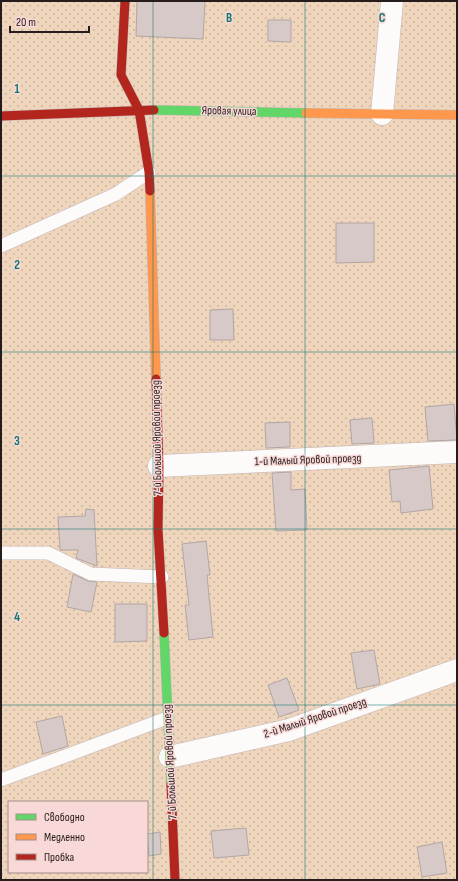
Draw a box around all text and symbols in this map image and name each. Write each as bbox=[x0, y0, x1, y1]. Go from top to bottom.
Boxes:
scale bar bbox=[10, 8, 89, 34]
text: B bbox=[226, 10, 232, 26]
text: C bbox=[379, 10, 386, 26]
text: 20 m bbox=[16, 15, 36, 30]
text: 1 bbox=[14, 81, 20, 97]
street label: Яровая улица bbox=[201, 103, 257, 119]
text: 2 bbox=[14, 257, 20, 273]
street label: 7-й Большой Яровой проезд bbox=[148, 380, 166, 496]
text: 3 bbox=[14, 433, 20, 449]
street label: 1-й Малый Яровой проезд bbox=[254, 451, 362, 469]
text: 4 bbox=[14, 609, 20, 625]
street label: 2-й Малый Яровой проезд bbox=[262, 694, 368, 742]
street label: 7-й Большой Яровой проезд bbox=[159, 704, 181, 820]
legend bbox=[8, 801, 148, 873]
text: Свободно bbox=[44, 810, 85, 825]
text: Медленно bbox=[44, 830, 85, 845]
text: Пробка bbox=[44, 850, 75, 865]

